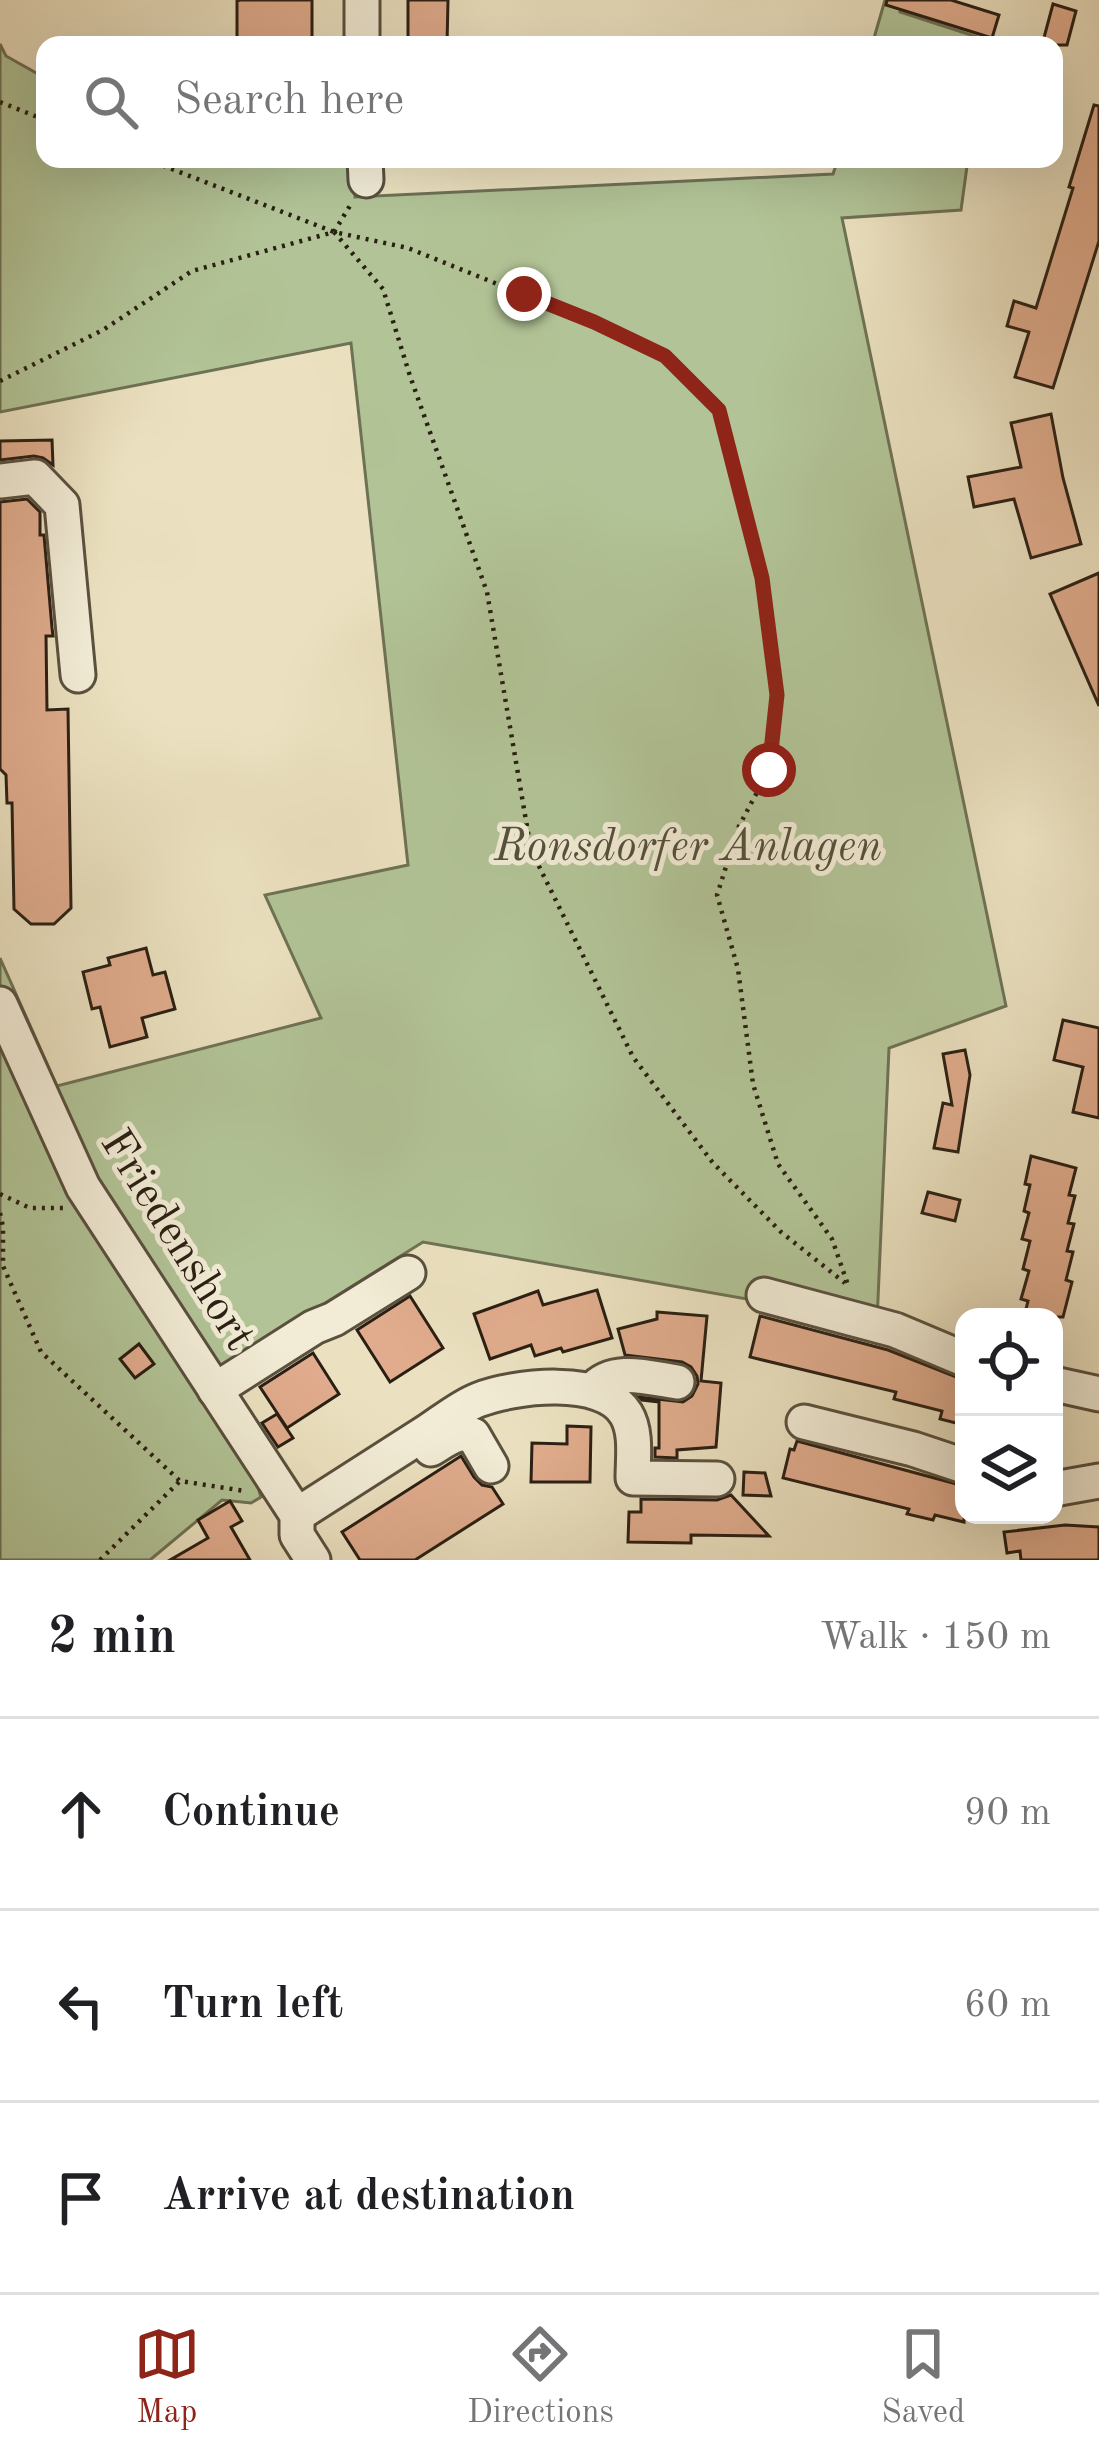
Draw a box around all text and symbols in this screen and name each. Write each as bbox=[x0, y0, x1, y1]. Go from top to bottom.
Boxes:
search box bbox=[36, 36, 1063, 168]
icon: search bbox=[78, 69, 144, 135]
text: Search here bbox=[174, 79, 404, 124]
route end bbox=[497, 267, 551, 321]
route start bbox=[742, 743, 796, 797]
park label: Ronsdorfer Anlagen bbox=[493, 826, 882, 871]
street label: Friedenshort bbox=[90, 1123, 262, 1359]
map controls bbox=[955, 1308, 1063, 1524]
button: locate bbox=[955, 1308, 1063, 1416]
button: layers bbox=[955, 1416, 1063, 1524]
text: 2 min bbox=[48, 1613, 176, 1664]
text: Walk · 150 m bbox=[820, 1618, 1051, 1657]
icon: ahead bbox=[48, 1781, 114, 1847]
text: Continue bbox=[162, 1791, 340, 1836]
text: 90 m bbox=[964, 1794, 1051, 1833]
icon: left bbox=[48, 1973, 114, 2039]
text: Turn left bbox=[162, 1983, 343, 2028]
text: 60 m bbox=[964, 1986, 1051, 2025]
icon: arrive bbox=[48, 2165, 114, 2231]
text: Arrive at destination bbox=[162, 2175, 575, 2220]
tab: Map bbox=[134, 2321, 200, 2434]
tab: Directions bbox=[467, 2321, 614, 2434]
tab: Saved bbox=[881, 2321, 965, 2434]

